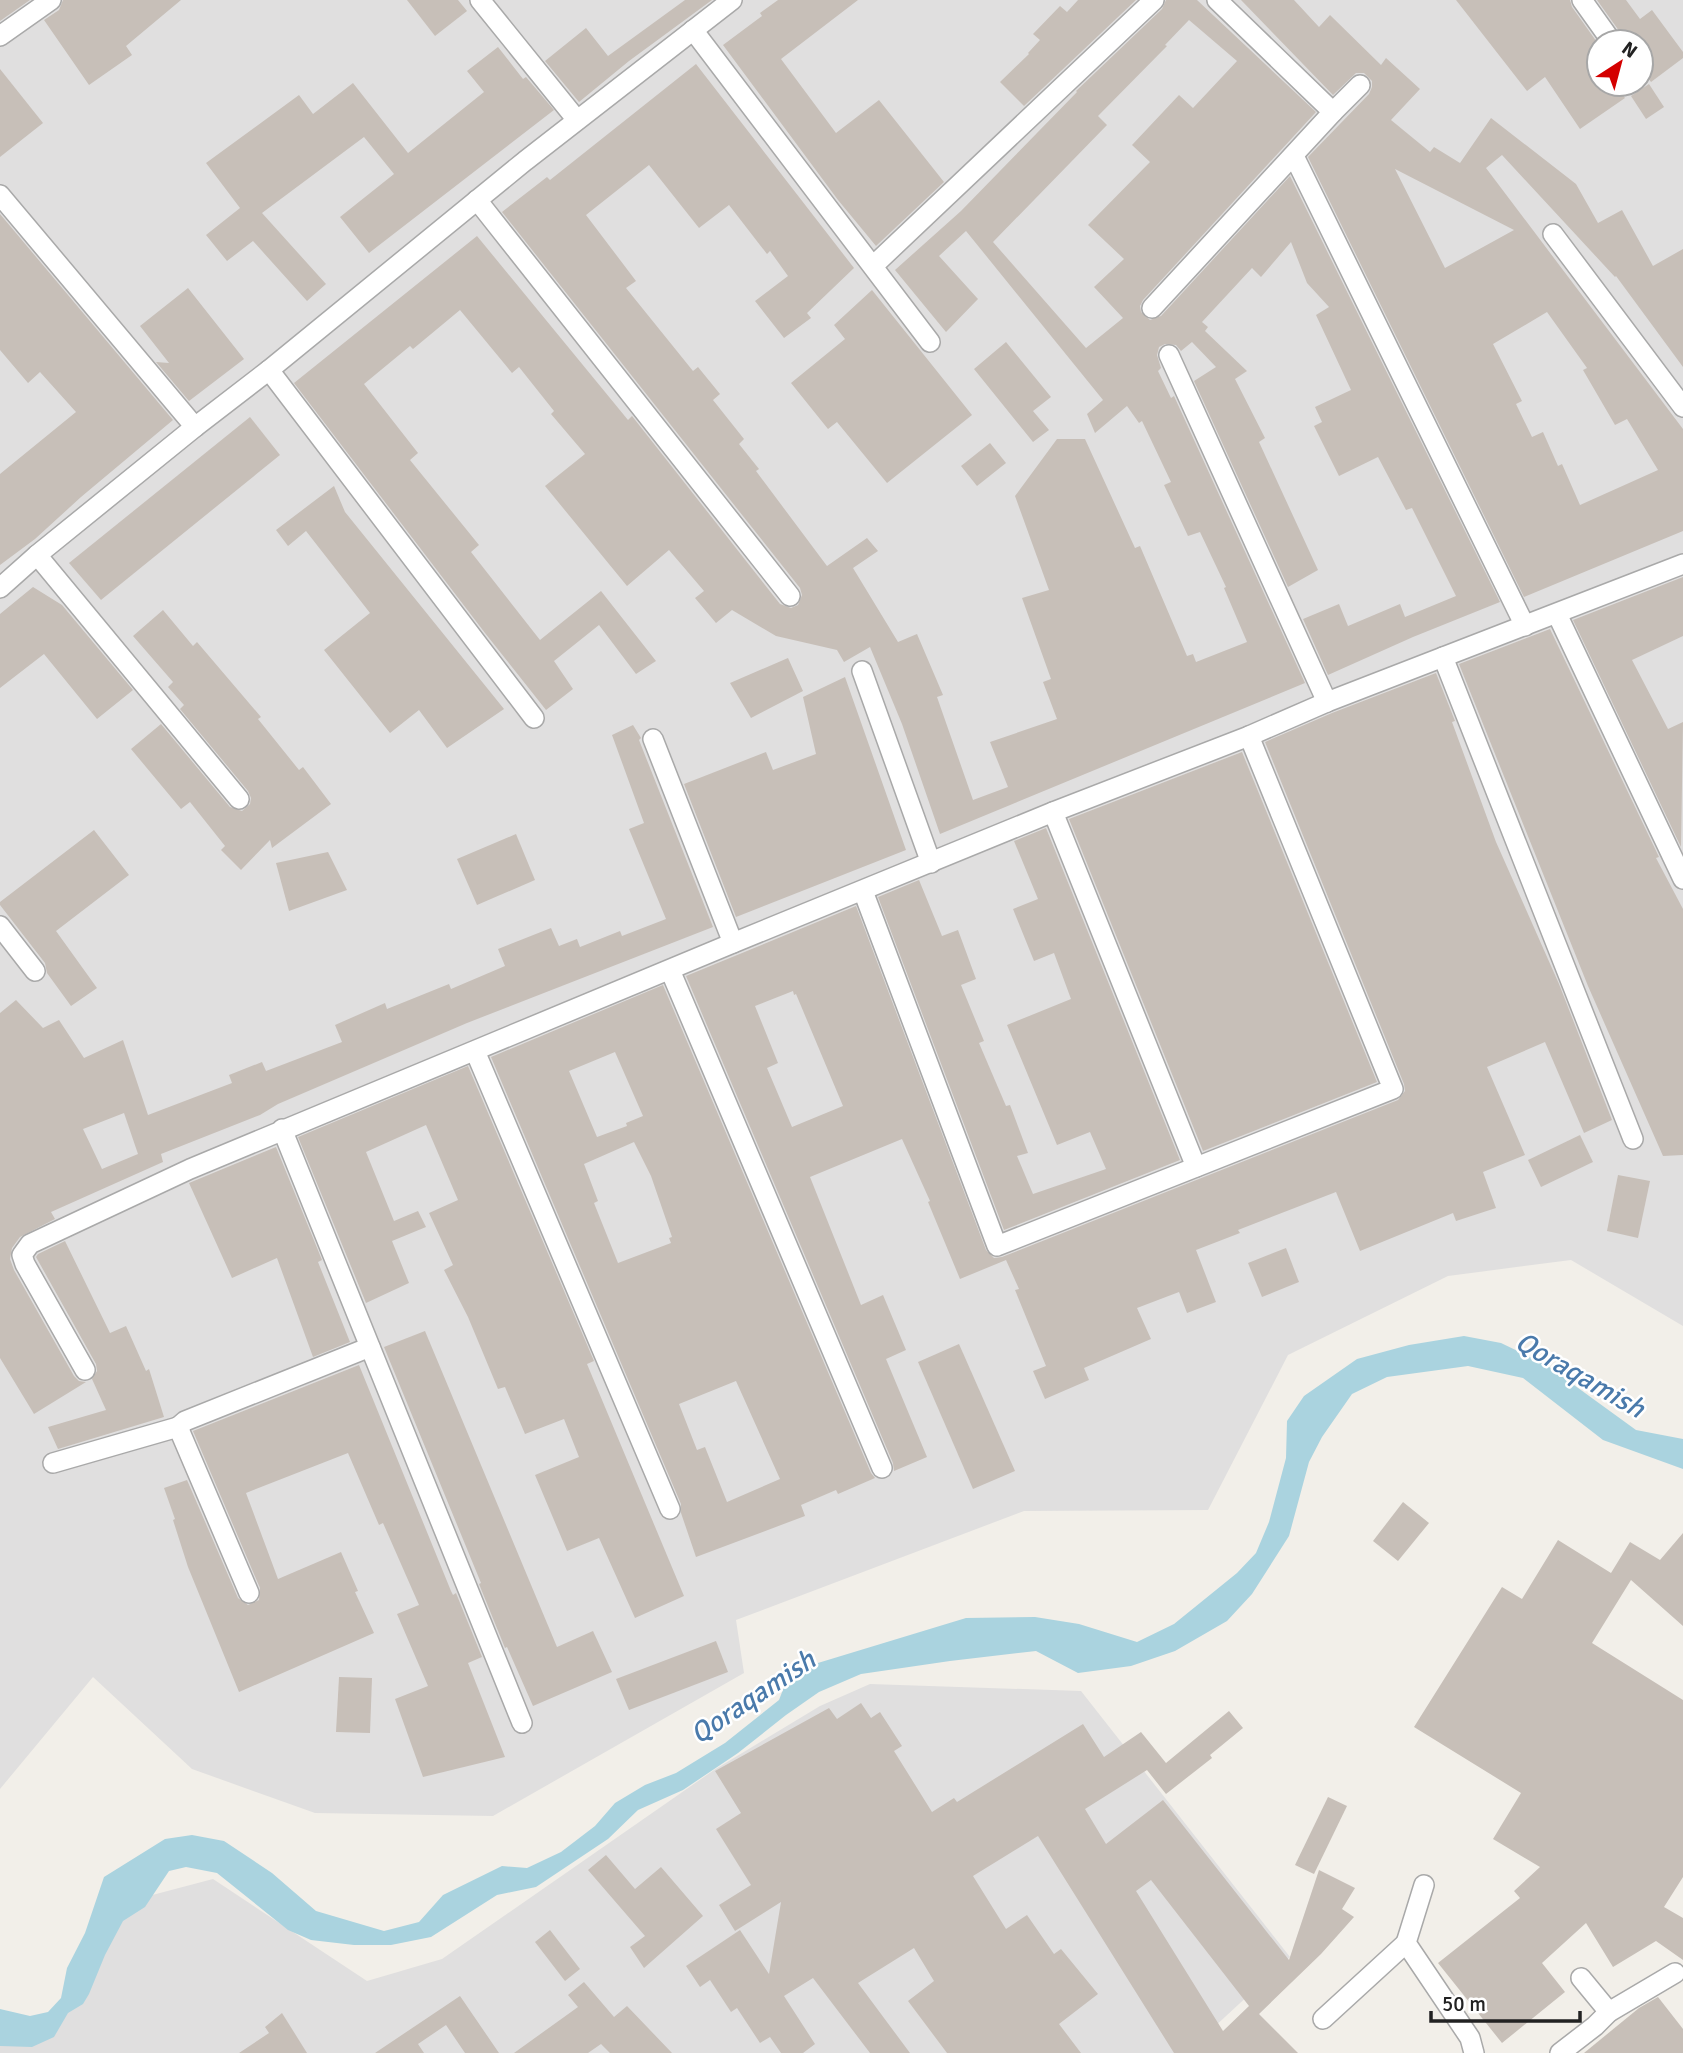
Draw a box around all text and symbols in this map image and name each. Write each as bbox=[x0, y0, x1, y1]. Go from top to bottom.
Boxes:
north arrow bbox=[1585, 28, 1655, 98]
text: N bbox=[1617, 36, 1642, 64]
water label: Qoraqamish bbox=[1509, 1324, 1651, 1426]
water label: Qoraqamish bbox=[684, 1642, 823, 1751]
scale bar bbox=[1431, 1980, 1580, 2024]
text: 50 m bbox=[1442, 1991, 1486, 2017]

